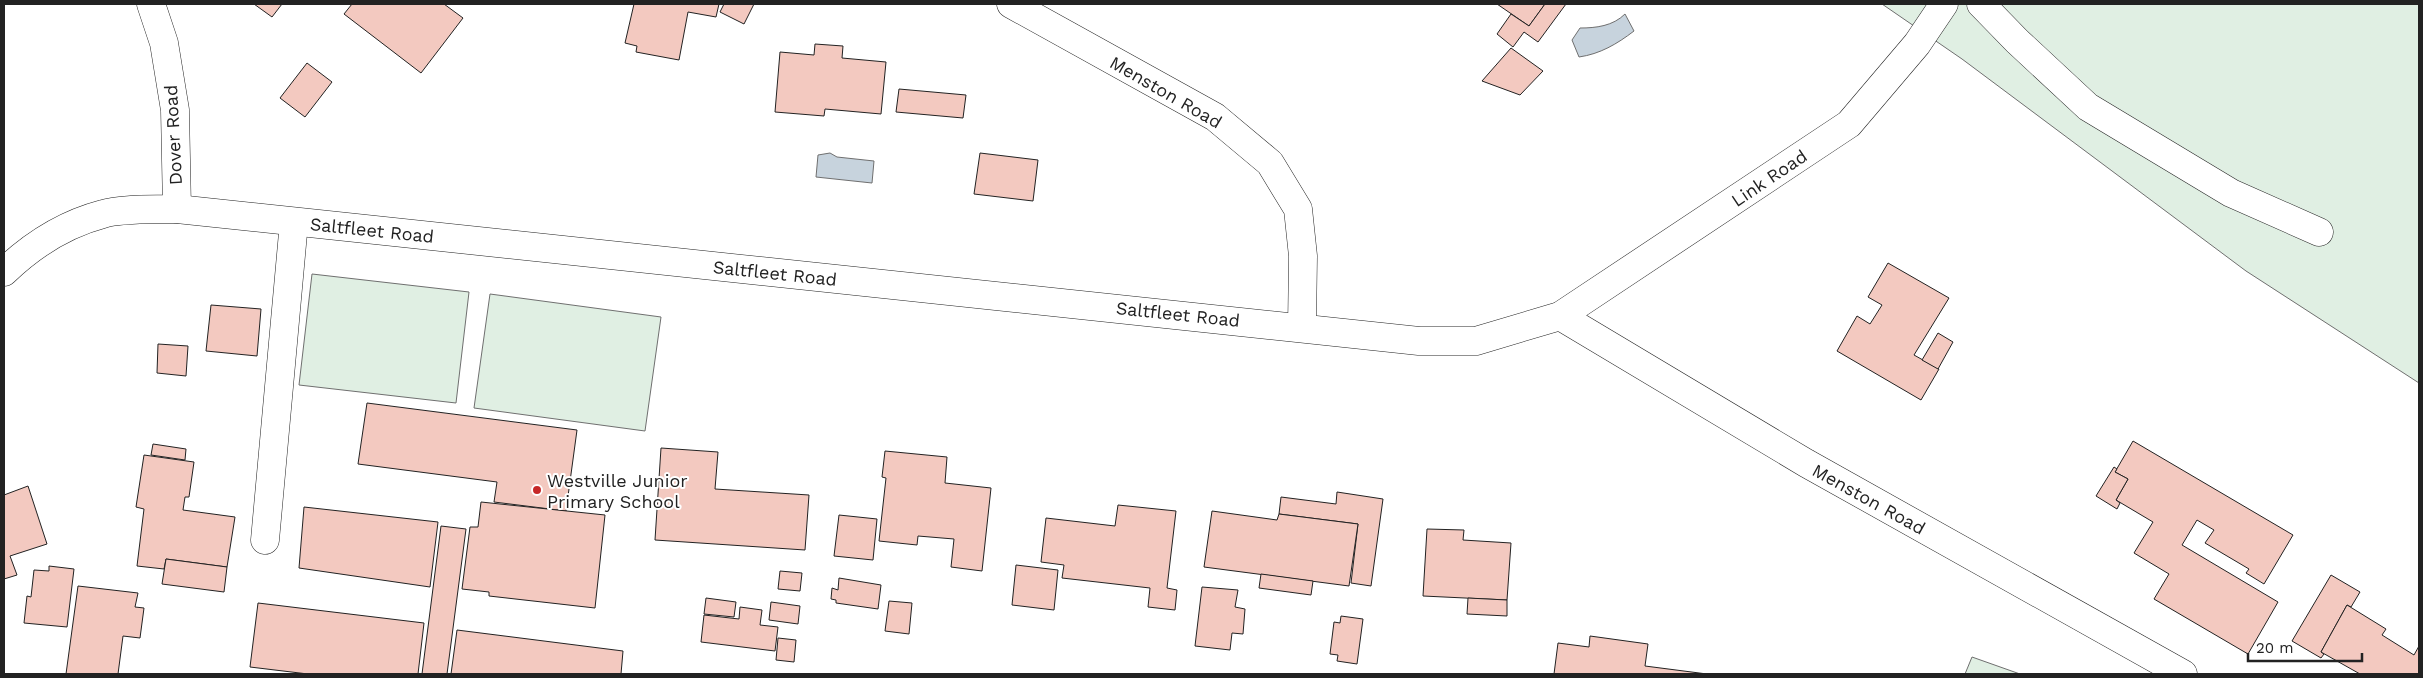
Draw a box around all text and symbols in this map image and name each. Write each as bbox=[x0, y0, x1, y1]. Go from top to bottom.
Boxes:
street label: Menston Road bbox=[1106, 51, 1226, 133]
street label: Dover Road bbox=[160, 84, 186, 186]
street label: Link Road bbox=[1727, 145, 1811, 211]
street label: Saltfleet Road bbox=[309, 213, 435, 247]
street label: Saltfleet Road bbox=[712, 256, 838, 290]
street label: Saltfleet Road bbox=[1115, 297, 1241, 331]
street label: Menston Road bbox=[1809, 459, 1929, 539]
place label: Westville Junior Primary School bbox=[547, 470, 688, 512]
marker: Westville Junior Primary School bbox=[531, 484, 543, 496]
scale bar bbox=[2248, 630, 2362, 662]
text: 20 m bbox=[2256, 639, 2294, 657]

